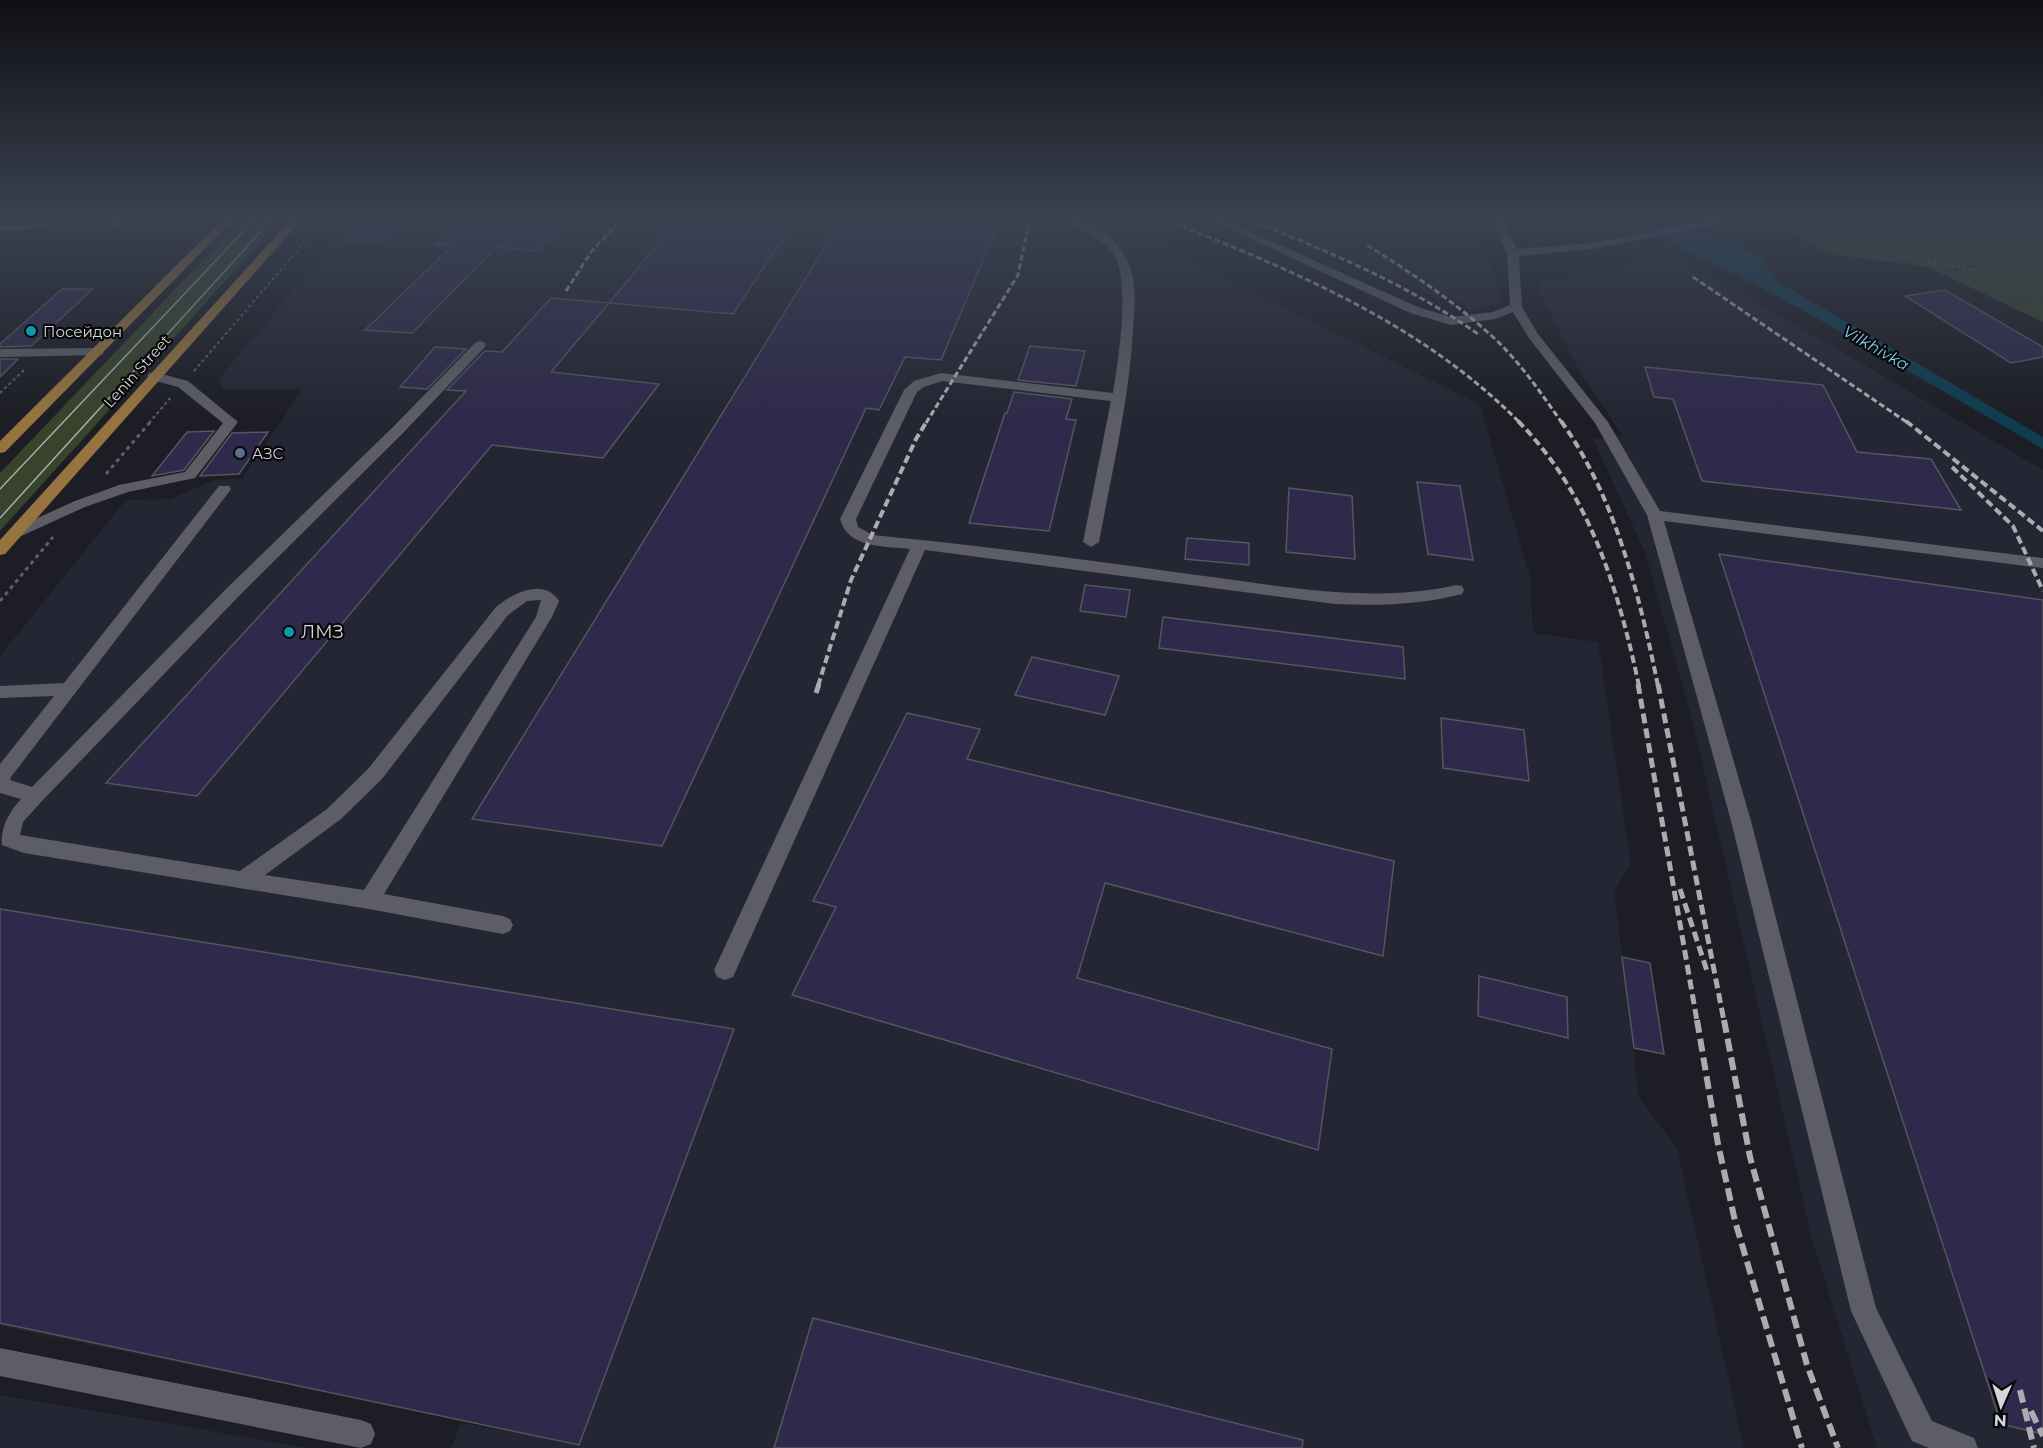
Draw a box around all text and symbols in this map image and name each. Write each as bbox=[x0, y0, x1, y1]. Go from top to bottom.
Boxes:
place label: Посейдон bbox=[43, 322, 122, 341]
water label: Vilkhivka bbox=[1840, 322, 1912, 375]
marker: Посейдон bbox=[24, 324, 38, 338]
street label: Lenin Street bbox=[99, 331, 175, 411]
place label: АЗС bbox=[252, 444, 283, 463]
marker: АЗС bbox=[233, 446, 247, 460]
place label: ЛМЗ bbox=[301, 621, 344, 643]
marker: ЛМЗ bbox=[282, 625, 296, 639]
north arrow bbox=[1971, 1376, 2031, 1436]
text: N bbox=[1993, 1411, 2007, 1430]

